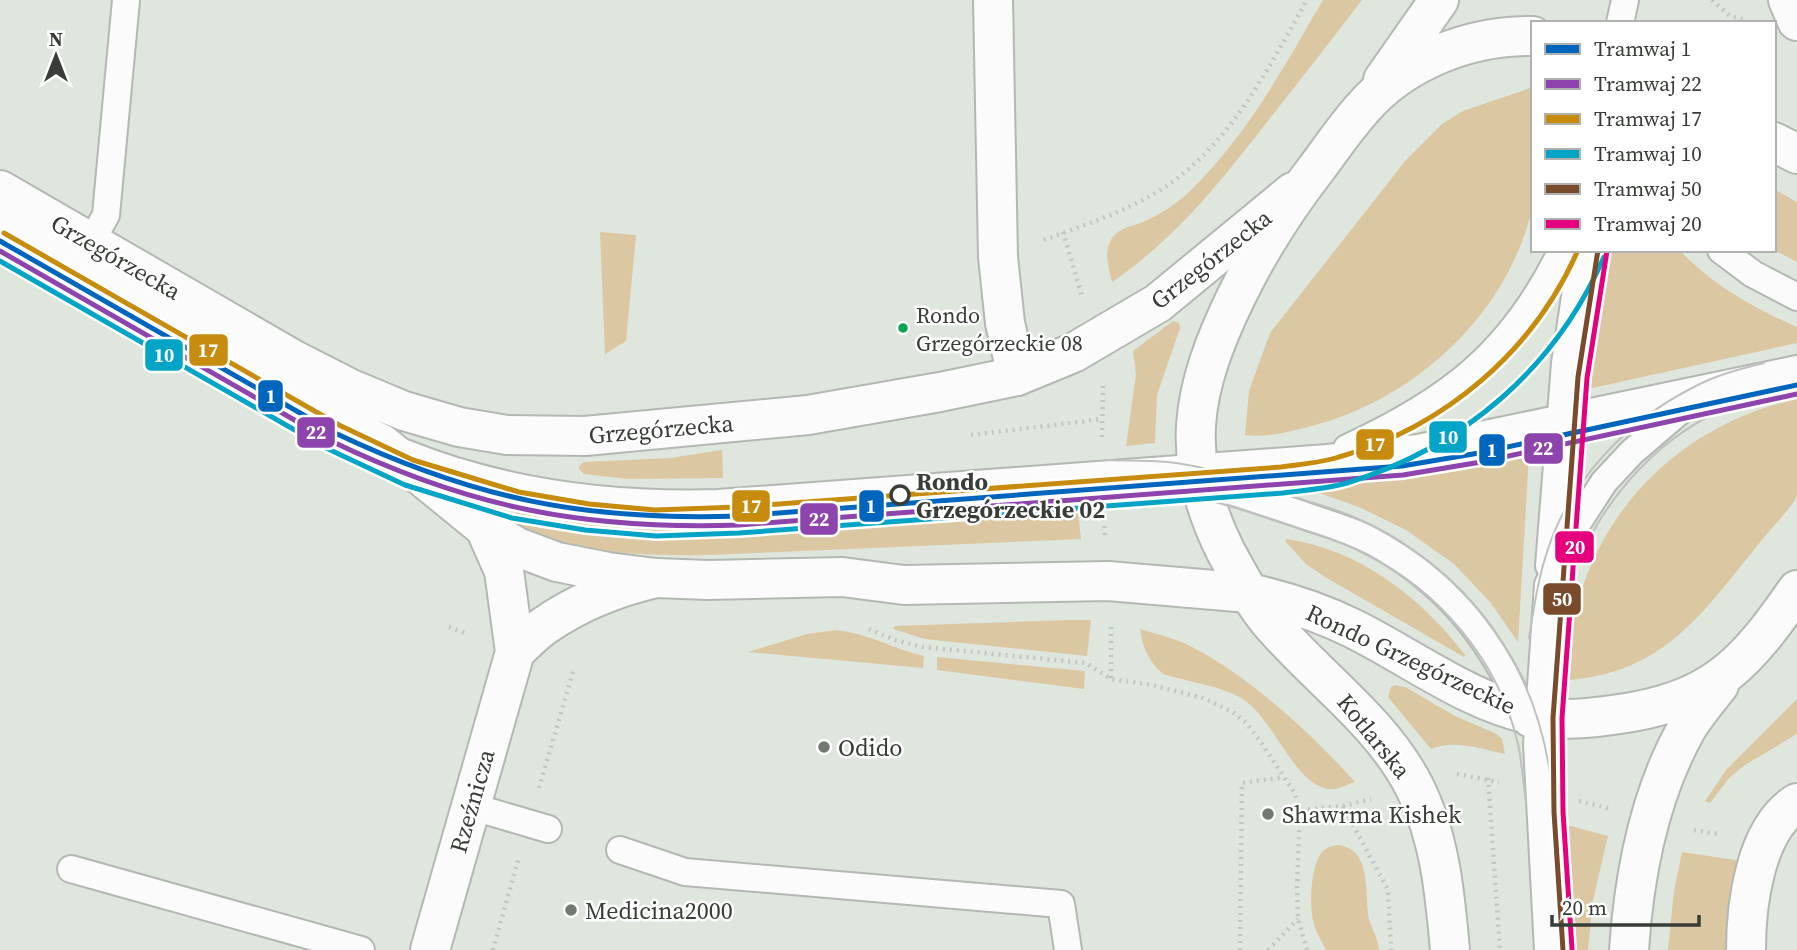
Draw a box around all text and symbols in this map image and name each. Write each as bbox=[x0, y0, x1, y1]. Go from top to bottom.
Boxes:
north arrow bbox=[21, 21, 91, 91]
legend bbox=[1531, 21, 1776, 252]
text: N bbox=[49, 26, 63, 52]
text: Tramwaj 1 bbox=[1594, 34, 1691, 63]
text: Tramwaj 22 bbox=[1594, 69, 1702, 98]
text: Tramwaj 17 bbox=[1594, 104, 1702, 133]
text: Tramwaj 10 bbox=[1594, 139, 1702, 168]
text: Tramwaj 50 bbox=[1594, 174, 1702, 203]
street label: Grzegórzecka bbox=[1144, 201, 1279, 317]
street label: Grzegórzecka bbox=[45, 206, 188, 308]
text: Tramwaj 20 bbox=[1594, 209, 1702, 238]
place label: Rondo Grzegórzeckie 08 bbox=[916, 300, 1083, 358]
marker: Rondo Grzegórzeckie 08 bbox=[896, 321, 910, 335]
line badge: 17 bbox=[188, 333, 229, 367]
text: 17 bbox=[198, 337, 218, 363]
line badge: 10 bbox=[144, 338, 184, 372]
text: 10 bbox=[154, 342, 174, 368]
line badge: 1 bbox=[257, 379, 284, 413]
text: 1 bbox=[266, 383, 276, 409]
street label: Grzegórzecka bbox=[587, 406, 736, 452]
line badge: 22 bbox=[296, 416, 336, 449]
text: 22 bbox=[306, 419, 326, 445]
line badge: 10 bbox=[1428, 420, 1468, 454]
text: 10 bbox=[1438, 424, 1458, 450]
line badge: 17 bbox=[1355, 428, 1395, 461]
text: 17 bbox=[1365, 431, 1385, 457]
line badge: 22 bbox=[1523, 432, 1564, 465]
line badge: 1 bbox=[1478, 433, 1506, 467]
text: 22 bbox=[1533, 435, 1553, 461]
text: 1 bbox=[1487, 437, 1497, 463]
place label: Rondo Grzegórzeckie 02 bbox=[916, 465, 1105, 526]
marker: Rondo Grzegórzeckie 02 bbox=[890, 485, 910, 505]
line badge: 17 bbox=[731, 489, 771, 523]
line badge: 1 bbox=[858, 489, 885, 523]
text: 17 bbox=[741, 493, 761, 519]
text: 1 bbox=[866, 493, 876, 519]
line badge: 22 bbox=[799, 502, 839, 536]
text: 22 bbox=[809, 506, 829, 532]
line badge: 20 bbox=[1554, 530, 1595, 564]
text: 20 bbox=[1565, 534, 1585, 560]
line badge: 50 bbox=[1542, 582, 1582, 616]
text: 50 bbox=[1552, 586, 1572, 612]
street label: Rondo Grzegórzeckie bbox=[1301, 596, 1521, 722]
street label: Kotlarska bbox=[1329, 686, 1419, 786]
place label: Odido bbox=[838, 731, 903, 764]
marker: Odido bbox=[816, 739, 832, 755]
street label: Rzeźnicza bbox=[441, 745, 503, 857]
place label: Shawrma Kishek bbox=[1282, 798, 1462, 831]
marker: Shawrma Kishek bbox=[1260, 806, 1276, 822]
scale bar bbox=[1552, 884, 1699, 928]
text: 20 m bbox=[1562, 893, 1607, 922]
place label: Medicina2000 bbox=[585, 894, 733, 927]
marker: Medicina2000 bbox=[563, 902, 579, 918]

